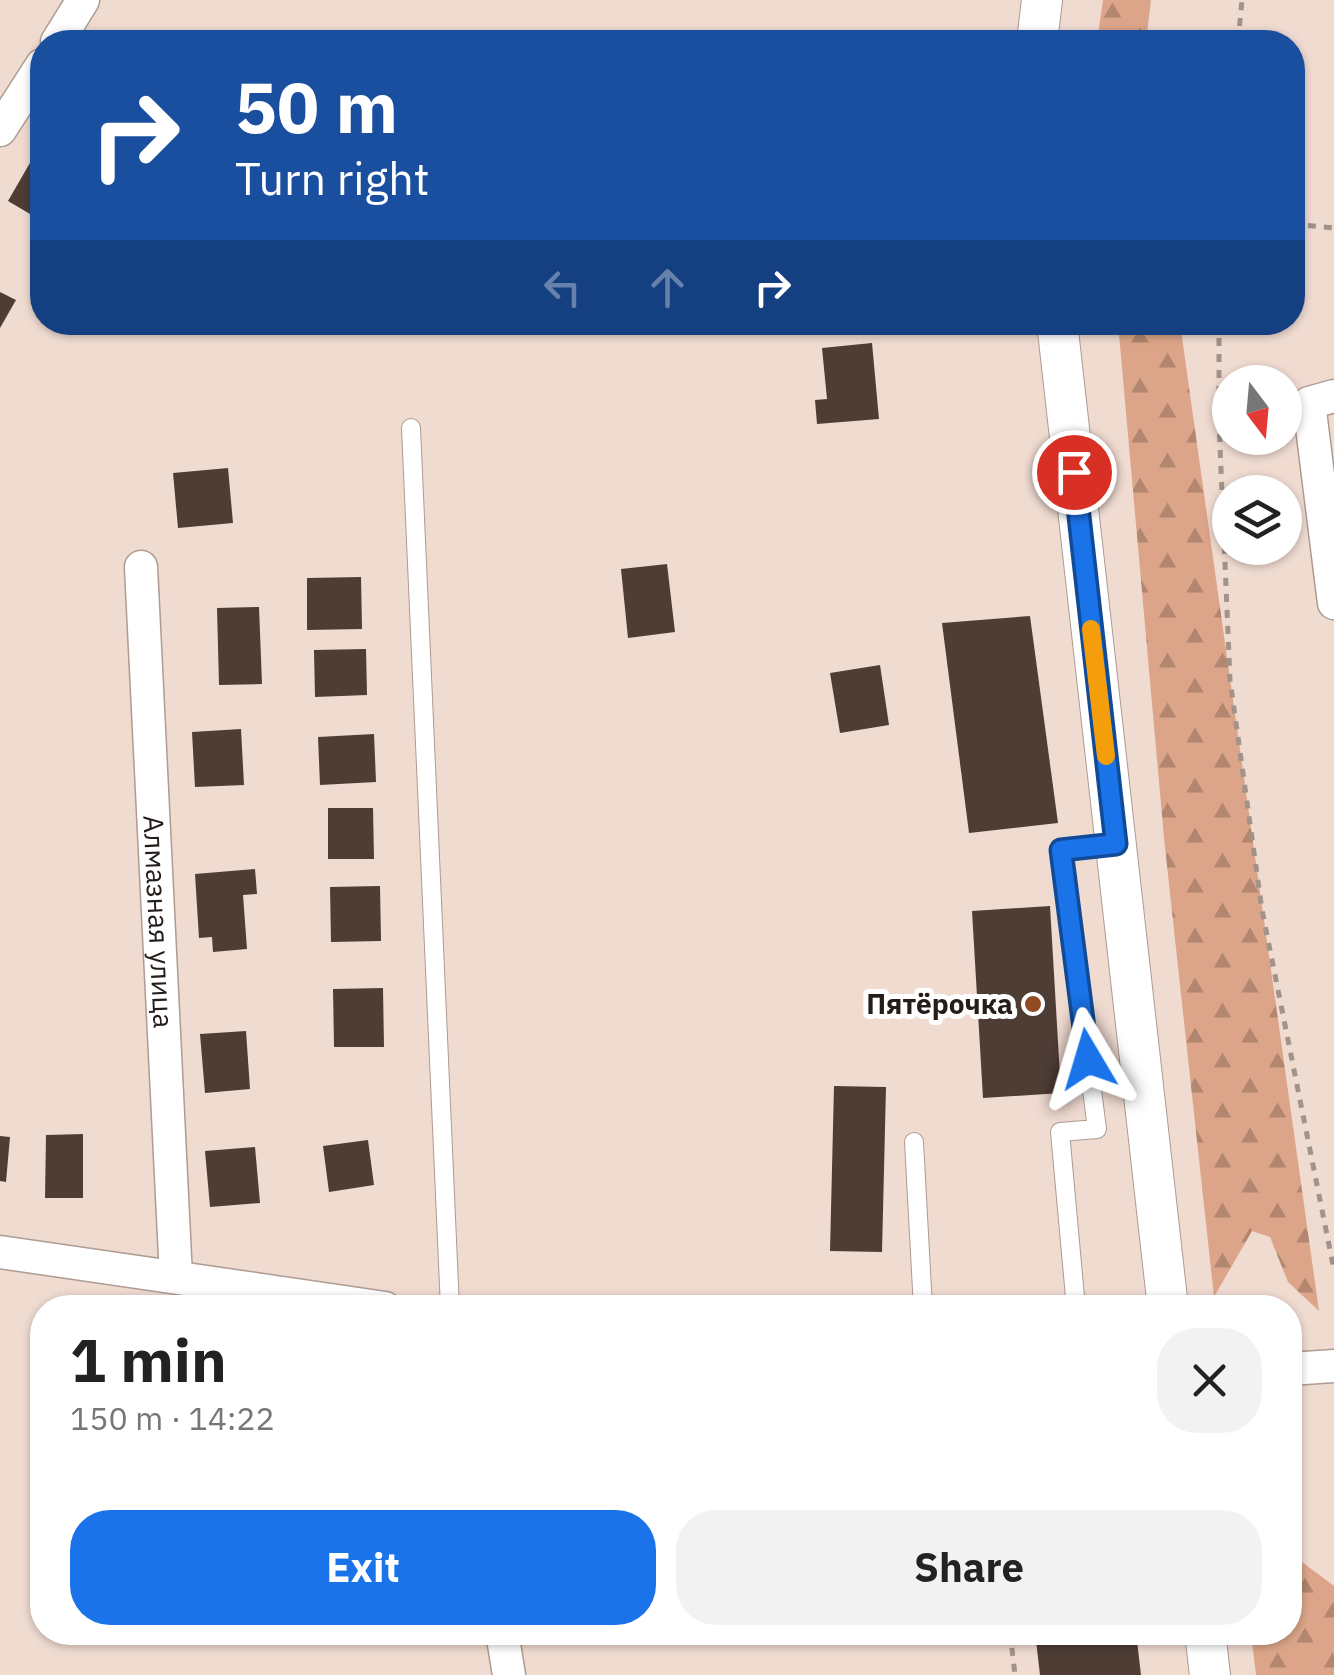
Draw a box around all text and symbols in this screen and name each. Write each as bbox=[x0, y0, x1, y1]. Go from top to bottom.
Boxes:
text: 50 m bbox=[235, 61, 398, 152]
icon: right bbox=[70, 70, 200, 200]
text: Turn right bbox=[235, 149, 430, 207]
icon: left bbox=[535, 260, 590, 315]
icon: ahead bbox=[640, 260, 695, 315]
icon: right bbox=[745, 260, 800, 315]
north arrow bbox=[1212, 365, 1302, 455]
map controls bbox=[1212, 365, 1302, 565]
pin bbox=[1032, 430, 1117, 515]
icon: arrive bbox=[1047, 445, 1102, 500]
button: layers bbox=[1212, 475, 1302, 565]
street label: Алмазная улица bbox=[135, 814, 183, 1029]
place label: Пятёрочка bbox=[866, 985, 1013, 1022]
marker: Пятёрочка bbox=[1022, 993, 1044, 1015]
position arrow bbox=[1036, 1007, 1140, 1111]
text: 1 min bbox=[70, 1320, 227, 1399]
button: close bbox=[1157, 1328, 1262, 1433]
text: 150 m · 14:22 bbox=[70, 1397, 275, 1439]
button: Exit bbox=[70, 1510, 656, 1625]
button: Share bbox=[676, 1510, 1262, 1625]

